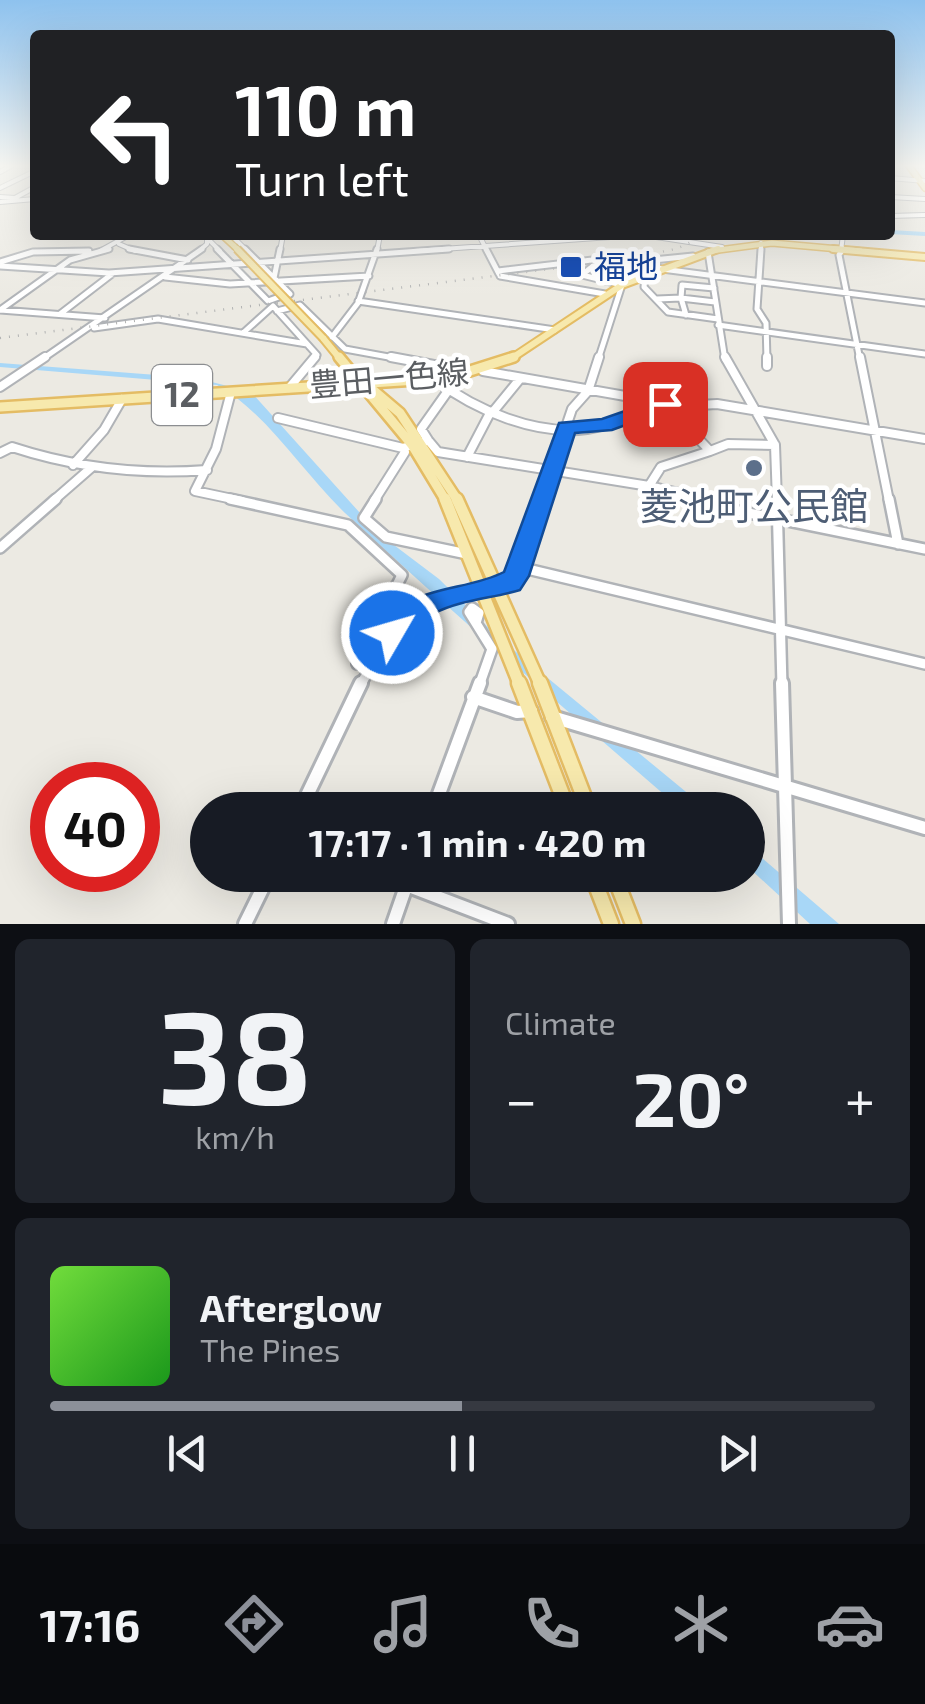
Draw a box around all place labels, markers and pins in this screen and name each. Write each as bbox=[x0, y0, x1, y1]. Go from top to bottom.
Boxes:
place label: 福地 bbox=[594, 246, 658, 284]
marker: 福地 bbox=[558, 254, 584, 280]
pin bbox=[623, 362, 708, 447]
marker: 菱池町公民館 bbox=[743, 457, 765, 479]
place label: 菱池町公民館 bbox=[640, 482, 868, 528]

